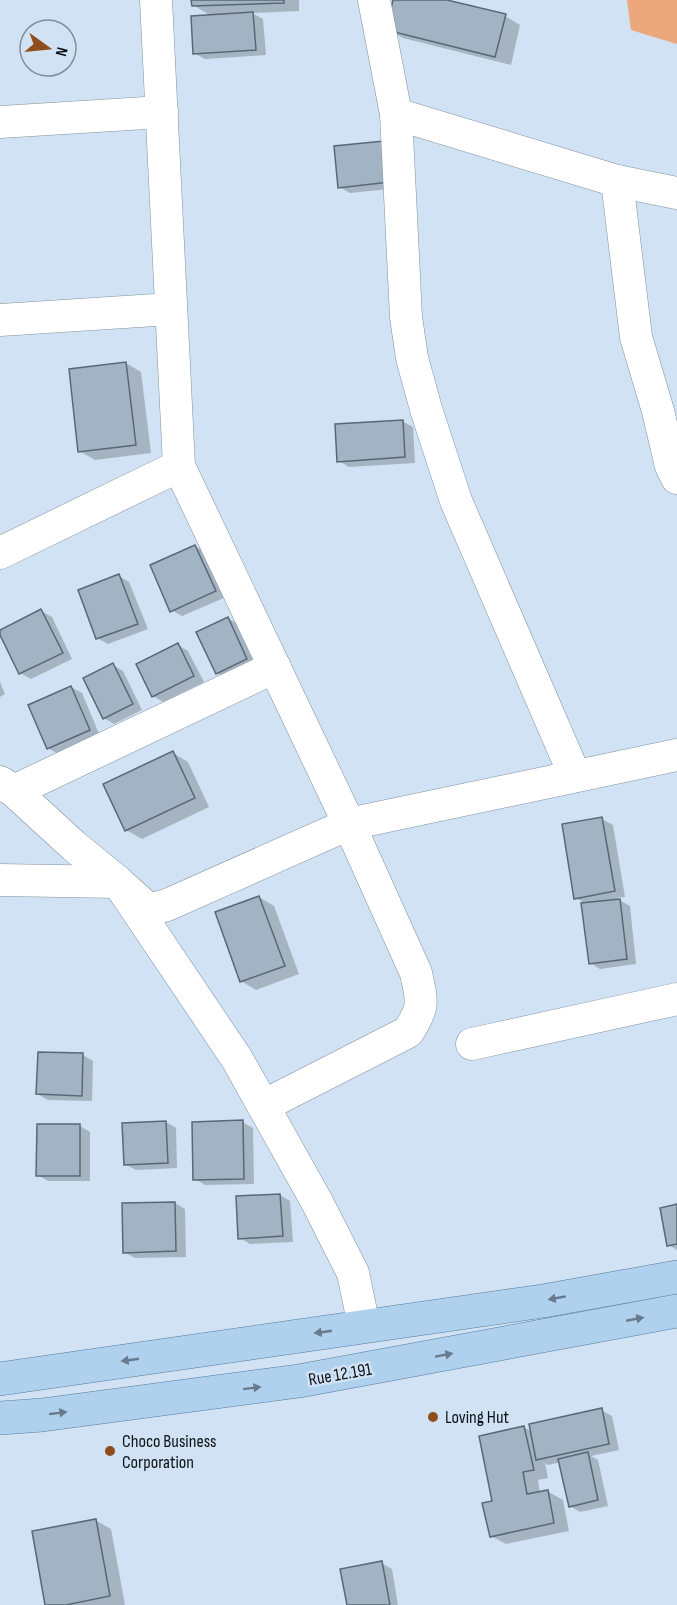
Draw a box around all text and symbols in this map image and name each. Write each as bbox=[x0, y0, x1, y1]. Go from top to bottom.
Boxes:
north arrow bbox=[18, 18, 78, 78]
text: N bbox=[51, 45, 71, 58]
one-way arrow bbox=[548, 1294, 567, 1303]
one-way arrow bbox=[626, 1314, 645, 1323]
one-way arrow bbox=[313, 1327, 332, 1336]
one-way arrow bbox=[434, 1350, 453, 1359]
one-way arrow bbox=[120, 1355, 139, 1364]
street label: Rue 12.191 bbox=[307, 1358, 374, 1390]
one-way arrow bbox=[242, 1383, 261, 1392]
place label: Loving Hut bbox=[445, 1407, 510, 1428]
one-way arrow bbox=[49, 1408, 68, 1417]
marker: Loving Hut bbox=[426, 1410, 440, 1424]
place label: Choco Business Corporation bbox=[122, 1431, 216, 1473]
marker: Choco Business Corporation bbox=[103, 1444, 117, 1458]

